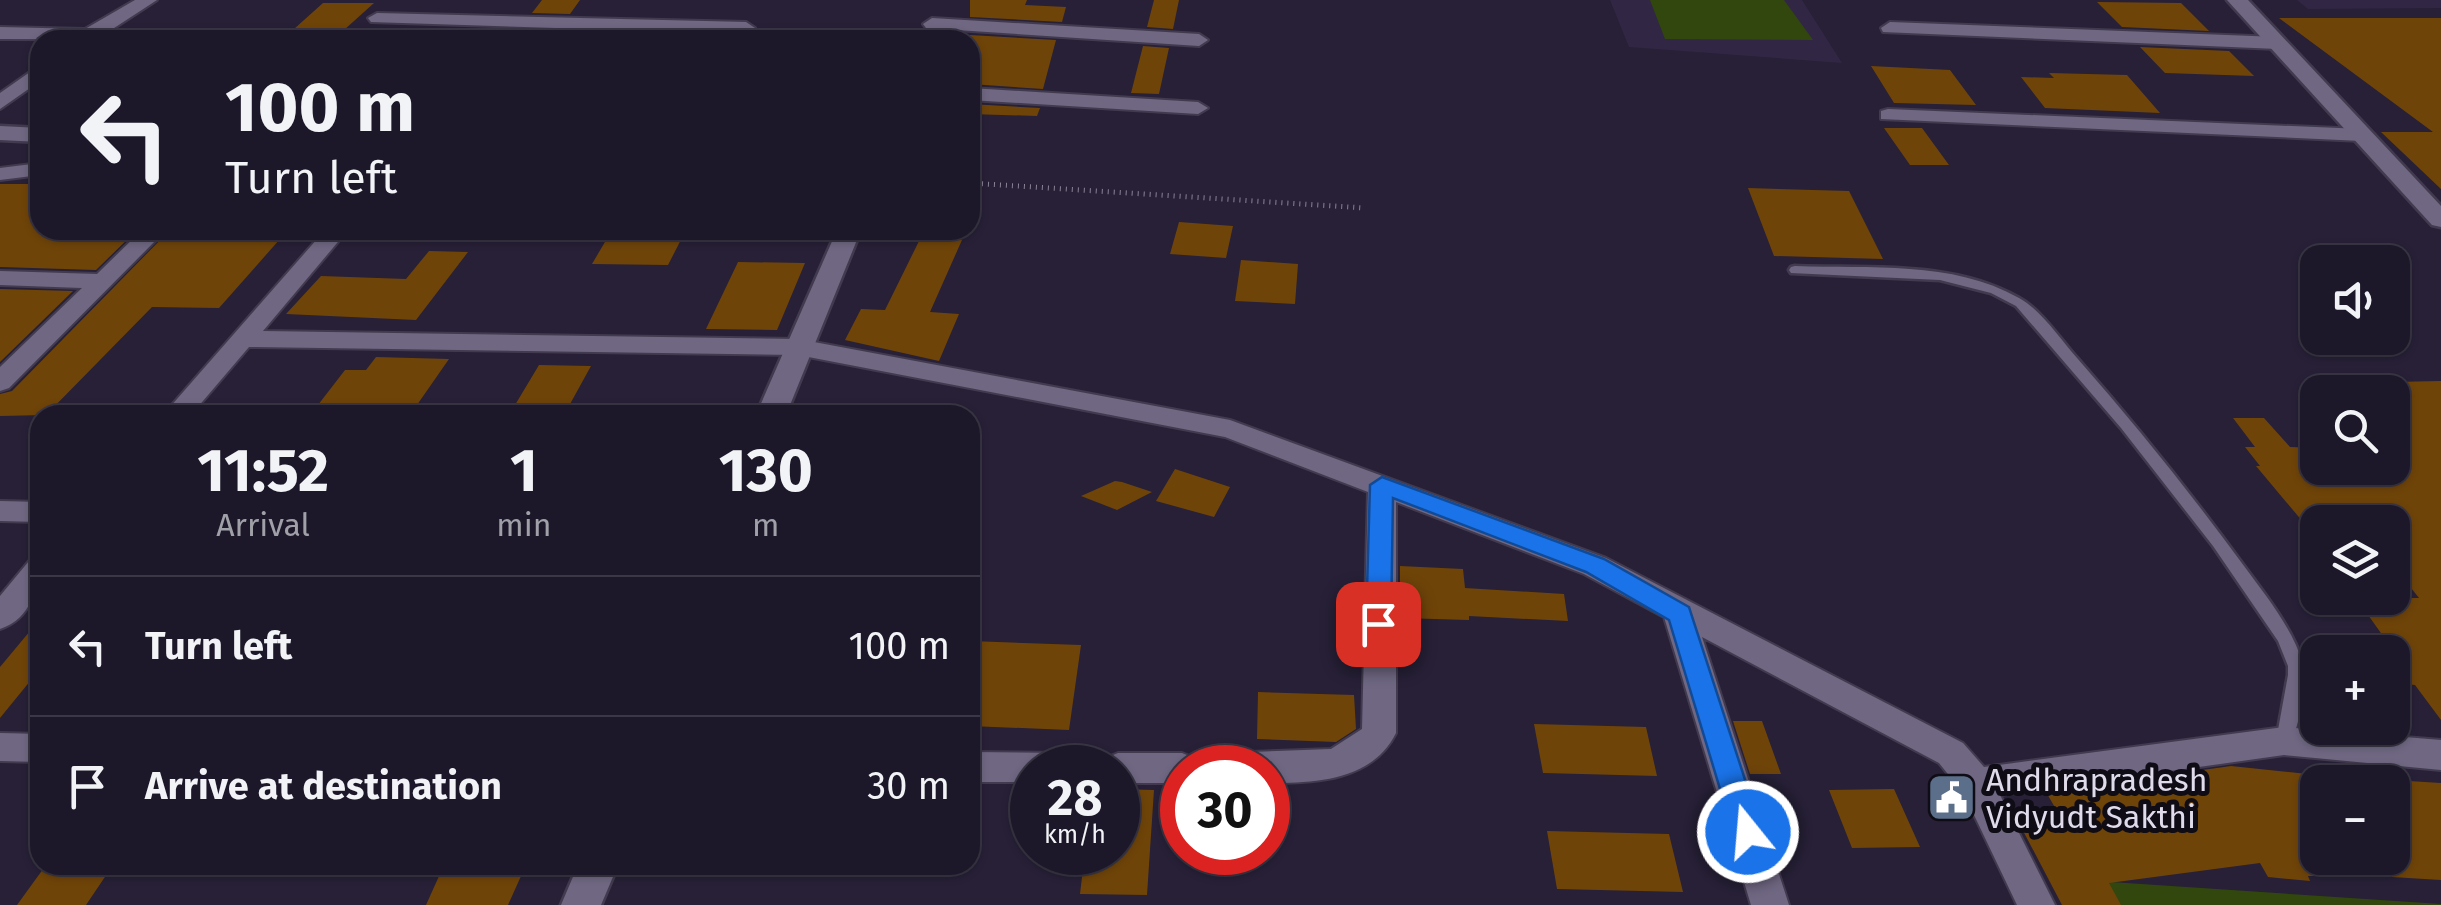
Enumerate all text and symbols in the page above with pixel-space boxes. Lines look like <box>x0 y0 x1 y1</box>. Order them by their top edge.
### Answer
text: 100 m <box>225 66 415 150</box>
icon: left <box>60 70 190 200</box>
text: Turn left <box>225 151 397 205</box>
map controls <box>2300 245 2410 875</box>
button: sound <box>2300 245 2410 355</box>
button: search <box>2300 375 2410 485</box>
text: 11:52 <box>197 435 329 507</box>
text: 1 <box>510 435 538 507</box>
text: 130 <box>719 435 813 507</box>
button: layers <box>2300 505 2410 615</box>
text: Arrival <box>216 506 310 544</box>
text: min <box>496 506 551 544</box>
text: m <box>752 506 779 544</box>
pin <box>1336 582 1421 667</box>
icon: arrive <box>1351 597 1406 652</box>
icon: left <box>60 619 115 674</box>
text: Turn left <box>145 623 292 669</box>
text: 100 m <box>849 623 950 669</box>
button: + <box>2300 635 2410 745</box>
speed limit sign: 30 <box>1160 745 1290 875</box>
icon: arrive <box>60 759 115 814</box>
place label: Andhrapradesh Vidyudt Sakthi <box>1986 761 2208 836</box>
text: Arrive at destination <box>145 763 502 809</box>
text: 30 m <box>867 763 950 809</box>
button: − <box>2300 765 2410 875</box>
text: 28 <box>1048 768 1102 828</box>
public building icon: Andhrapradesh Vidyudt Sakthi <box>1925 772 1977 824</box>
position arrow <box>1696 780 1800 884</box>
text: km/h <box>1044 820 1106 850</box>

